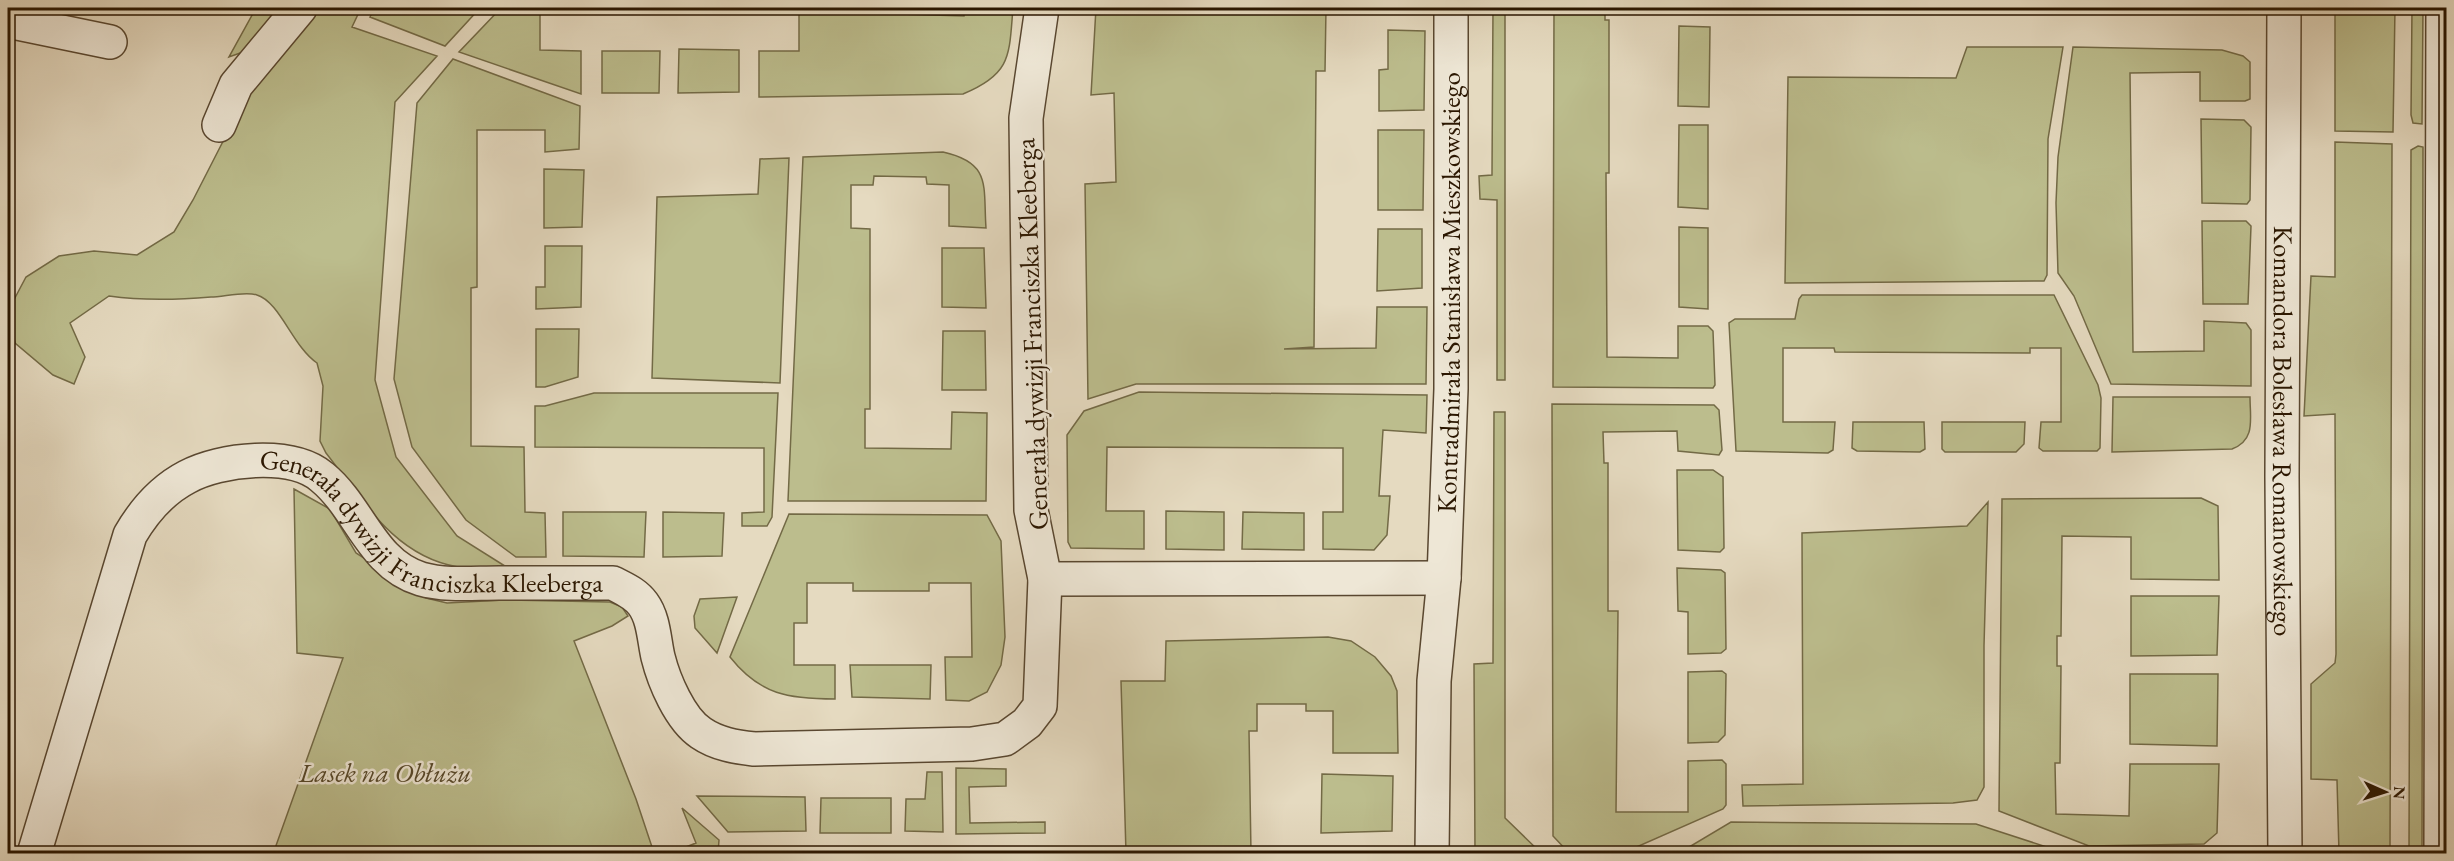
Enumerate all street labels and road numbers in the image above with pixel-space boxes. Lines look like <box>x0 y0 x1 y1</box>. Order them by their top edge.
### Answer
street label: Kontradmirała Stanisława Mieszkowskiego <box>1428 72 1468 514</box>
street label: Generała dywizji Franciszka Kleeberga <box>1007 137 1056 531</box>
street label: Komandora Bolesława Romanowskiego <box>2265 226 2301 636</box>
street label: Generała dywizji Franciszka Kleeberga <box>259 442 603 601</box>

